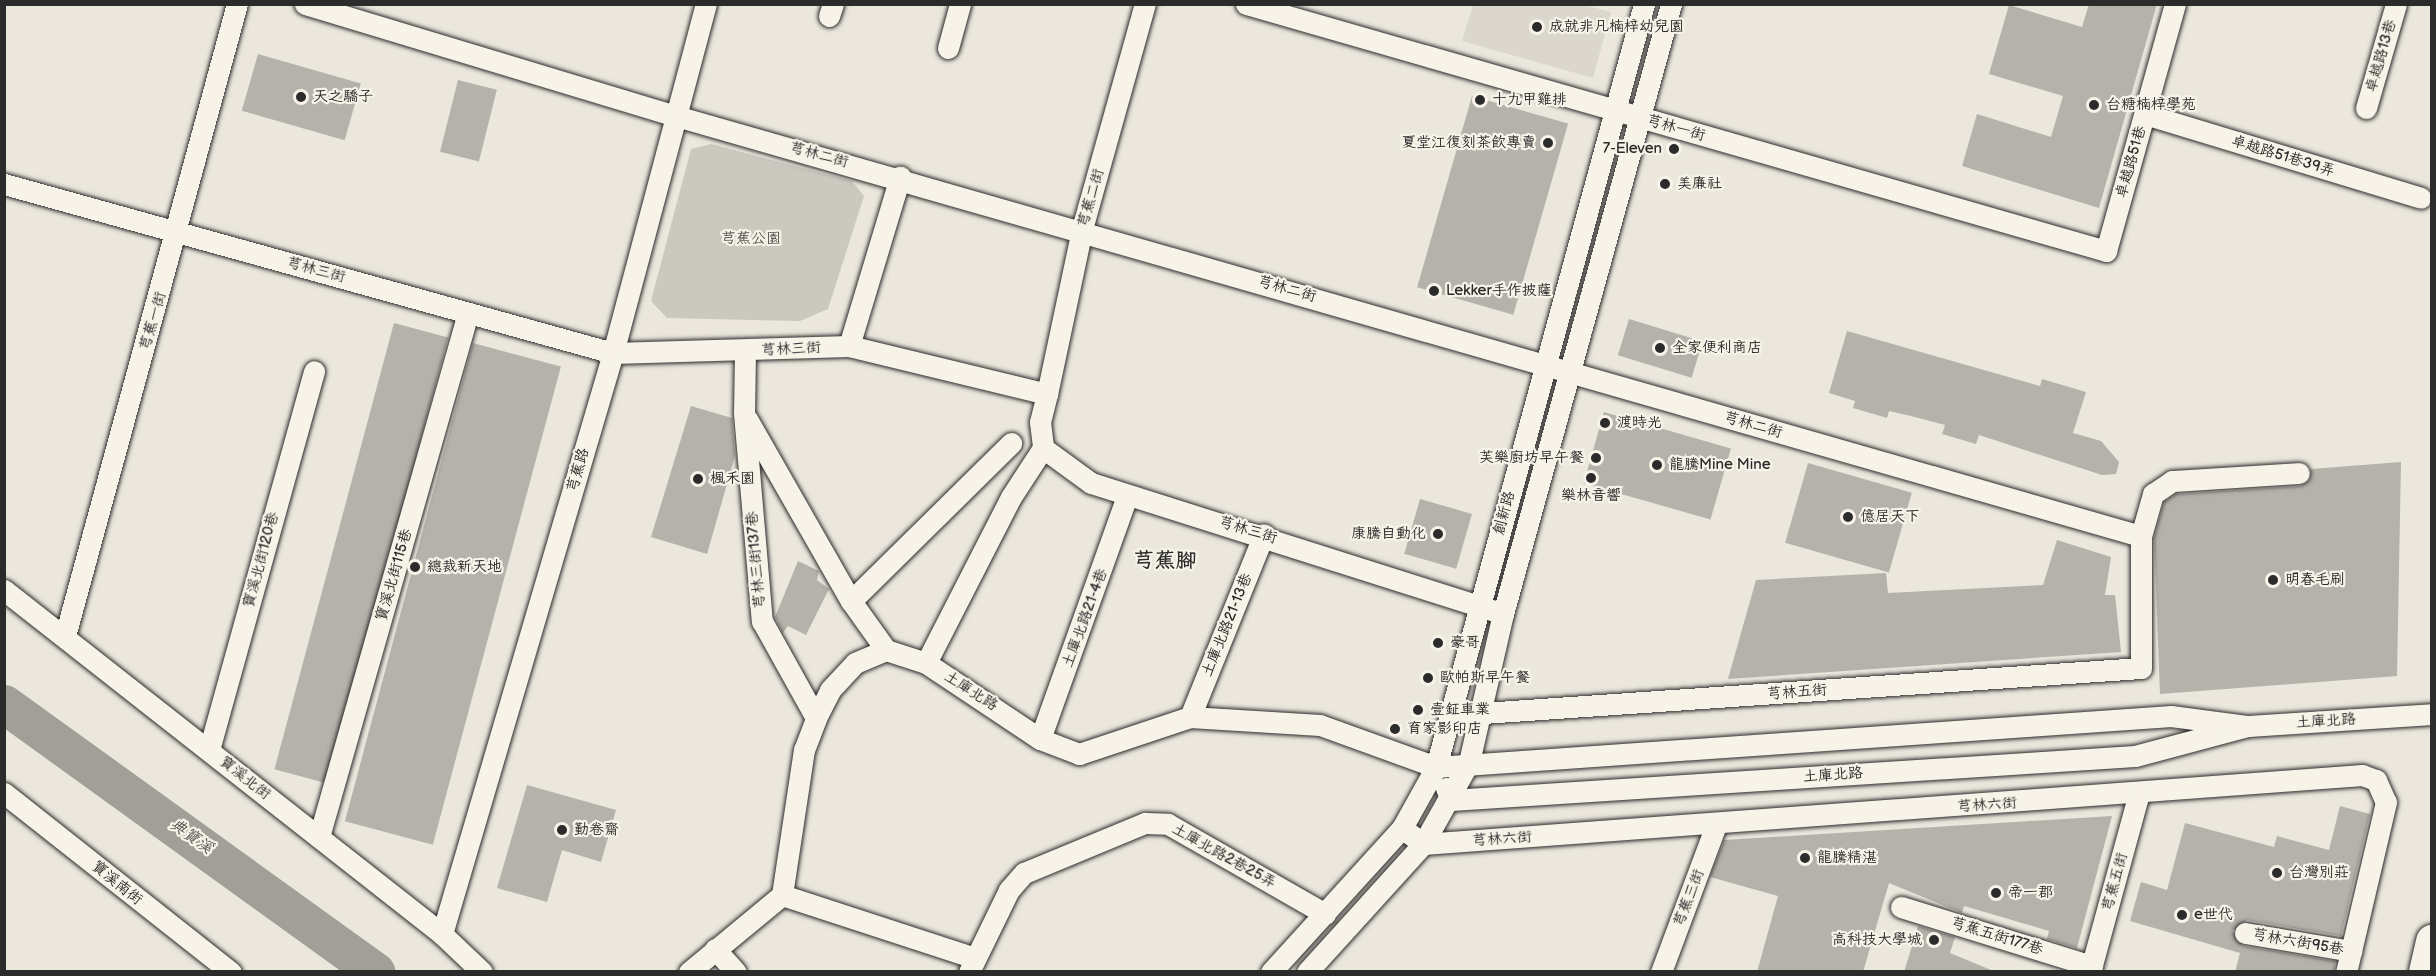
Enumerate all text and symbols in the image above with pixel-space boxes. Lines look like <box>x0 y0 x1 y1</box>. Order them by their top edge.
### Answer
street label: 卓越路13巷 <box>2362 17 2400 95</box>
place label: 成就非凡楠梓幼兒園 <box>1549 18 1684 36</box>
marker: 成就非凡楠梓幼兒園 <box>1530 20 1544 34</box>
place label: 天之驕子 <box>313 88 373 106</box>
marker: 天之驕子 <box>294 90 308 104</box>
place label: 十九甲雞排 <box>1492 91 1567 109</box>
marker: 十九甲雞排 <box>1473 93 1487 107</box>
place label: 台糖楠梓學苑 <box>2106 96 2196 114</box>
marker: 台糖楠梓學苑 <box>2087 98 2101 112</box>
street label: 芎林一街 <box>1645 111 1707 145</box>
street label: 卓越路51巷 <box>2112 124 2150 200</box>
street label: 卓越路51巷39弄 <box>2229 132 2337 180</box>
place label: 夏堂江復刻茶飲專賣 <box>1401 134 1536 152</box>
marker: 夏堂江復刻茶飲專賣 <box>1541 136 1555 150</box>
street label: 芎林二街 <box>788 139 850 171</box>
place label: 7-Eleven <box>1603 140 1662 158</box>
marker: 7-Eleven <box>1667 142 1681 156</box>
street label: 芎蕉二街 <box>1074 167 1108 229</box>
place label: 美廉社 <box>1677 175 1722 193</box>
marker: 美廉社 <box>1658 177 1672 191</box>
park label: 芎蕉公園 <box>721 230 781 248</box>
street label: 芎林三街 <box>285 254 347 286</box>
street label: 芎林二街 <box>1256 272 1318 306</box>
place label: Lekker手作披薩 <box>1446 282 1552 300</box>
marker: Lekker手作披薩 <box>1427 284 1441 298</box>
street label: 芎蕉一街 <box>136 290 170 352</box>
street label: 芎林三街 <box>761 338 821 360</box>
place label: 全家便利商店 <box>1672 339 1762 357</box>
marker: 全家便利商店 <box>1653 341 1667 355</box>
street label: 芎林二街 <box>1722 408 1784 442</box>
place label: 渡時光 <box>1617 414 1662 432</box>
marker: 渡時光 <box>1598 416 1612 430</box>
street label: 芎蕉路 <box>563 446 593 494</box>
place label: 芙樂廚坊早午餐 <box>1479 449 1584 467</box>
marker: 芙樂廚坊早午餐 <box>1589 451 1603 465</box>
place label: 龍騰Mine Mine <box>1669 456 1771 474</box>
marker: 龍騰Mine Mine <box>1650 458 1664 472</box>
place label: 楓禾園 <box>710 470 755 488</box>
marker: 樂林音響 <box>1584 471 1598 485</box>
marker: 楓禾園 <box>691 472 705 486</box>
place label: 樂林音響 <box>1561 487 1621 505</box>
street label: 創新路 <box>1489 489 1519 537</box>
place label: 億居天下 <box>1860 508 1920 526</box>
street label: 寶溪北街120巷 <box>240 510 282 610</box>
marker: 億居天下 <box>1841 510 1855 524</box>
street label: 芎林三街137巷 <box>743 511 769 609</box>
street label: 芎林三街 <box>1217 513 1279 547</box>
place label: 康騰自動化 <box>1351 525 1426 543</box>
street label: 寶溪北街115巷 <box>372 527 416 623</box>
marker: 康騰自動化 <box>1431 527 1445 541</box>
district label: 芎蕉腳 <box>1134 548 1196 574</box>
place label: 總裁新天地 <box>427 558 502 576</box>
marker: 總裁新天地 <box>408 560 422 574</box>
street label: 土庫北路21-4巷 <box>1059 566 1111 670</box>
street label: 土庫北路21-13巷 <box>1198 571 1256 679</box>
place label: 明春毛刷 <box>2285 571 2345 589</box>
marker: 明春毛刷 <box>2266 573 2280 587</box>
place label: 豪哥 <box>1450 634 1480 652</box>
marker: 豪哥 <box>1431 636 1445 650</box>
street label: 土庫北路 <box>941 667 1001 715</box>
place label: 歐帕斯早午餐 <box>1440 669 1530 687</box>
marker: 歐帕斯早午餐 <box>1421 671 1435 685</box>
street label: 芎林五街 <box>1766 681 1828 703</box>
place label: 壹鉦車業 <box>1430 701 1490 719</box>
marker: 壹鉦車業 <box>1411 703 1425 717</box>
street label: 土庫北路 <box>2295 710 2357 732</box>
place label: 育家影印店 <box>1407 720 1482 738</box>
marker: 育家影印店 <box>1388 722 1402 736</box>
street label: 寶溪北街 <box>216 752 274 804</box>
street label: 土庫北路 <box>1802 764 1864 786</box>
street label: 芎林六街 <box>1956 794 2018 816</box>
water label: 典寶溪 <box>166 815 216 859</box>
street label: 土庫北路2巷25弄 <box>1169 820 1279 892</box>
place label: 勤卷齋 <box>574 821 619 839</box>
marker: 勤卷齋 <box>555 823 569 837</box>
street label: 芎林六街 <box>1471 828 1533 850</box>
place label: 龍騰精湛 <box>1817 849 1877 867</box>
marker: 龍騰精湛 <box>1798 851 1812 865</box>
street label: 芎蕉五街 <box>2099 851 2131 913</box>
street label: 寶溪南街 <box>88 857 146 909</box>
place label: 台灣別莊 <box>2289 864 2349 882</box>
marker: 台灣別莊 <box>2270 866 2284 880</box>
street label: 芎蕉三街 <box>1670 867 1708 929</box>
place label: 帝一郡 <box>2008 884 2053 902</box>
marker: 帝一郡 <box>1989 886 2003 900</box>
place label: e世代 <box>2194 906 2233 924</box>
marker: e世代 <box>2175 908 2189 922</box>
street label: 芎蕉五街177巷 <box>1949 913 2045 959</box>
street label: 芎林六街95巷 <box>2251 925 2345 959</box>
place label: 高科技大學城 <box>1832 931 1922 949</box>
marker: 高科技大學城 <box>1927 933 1941 947</box>

